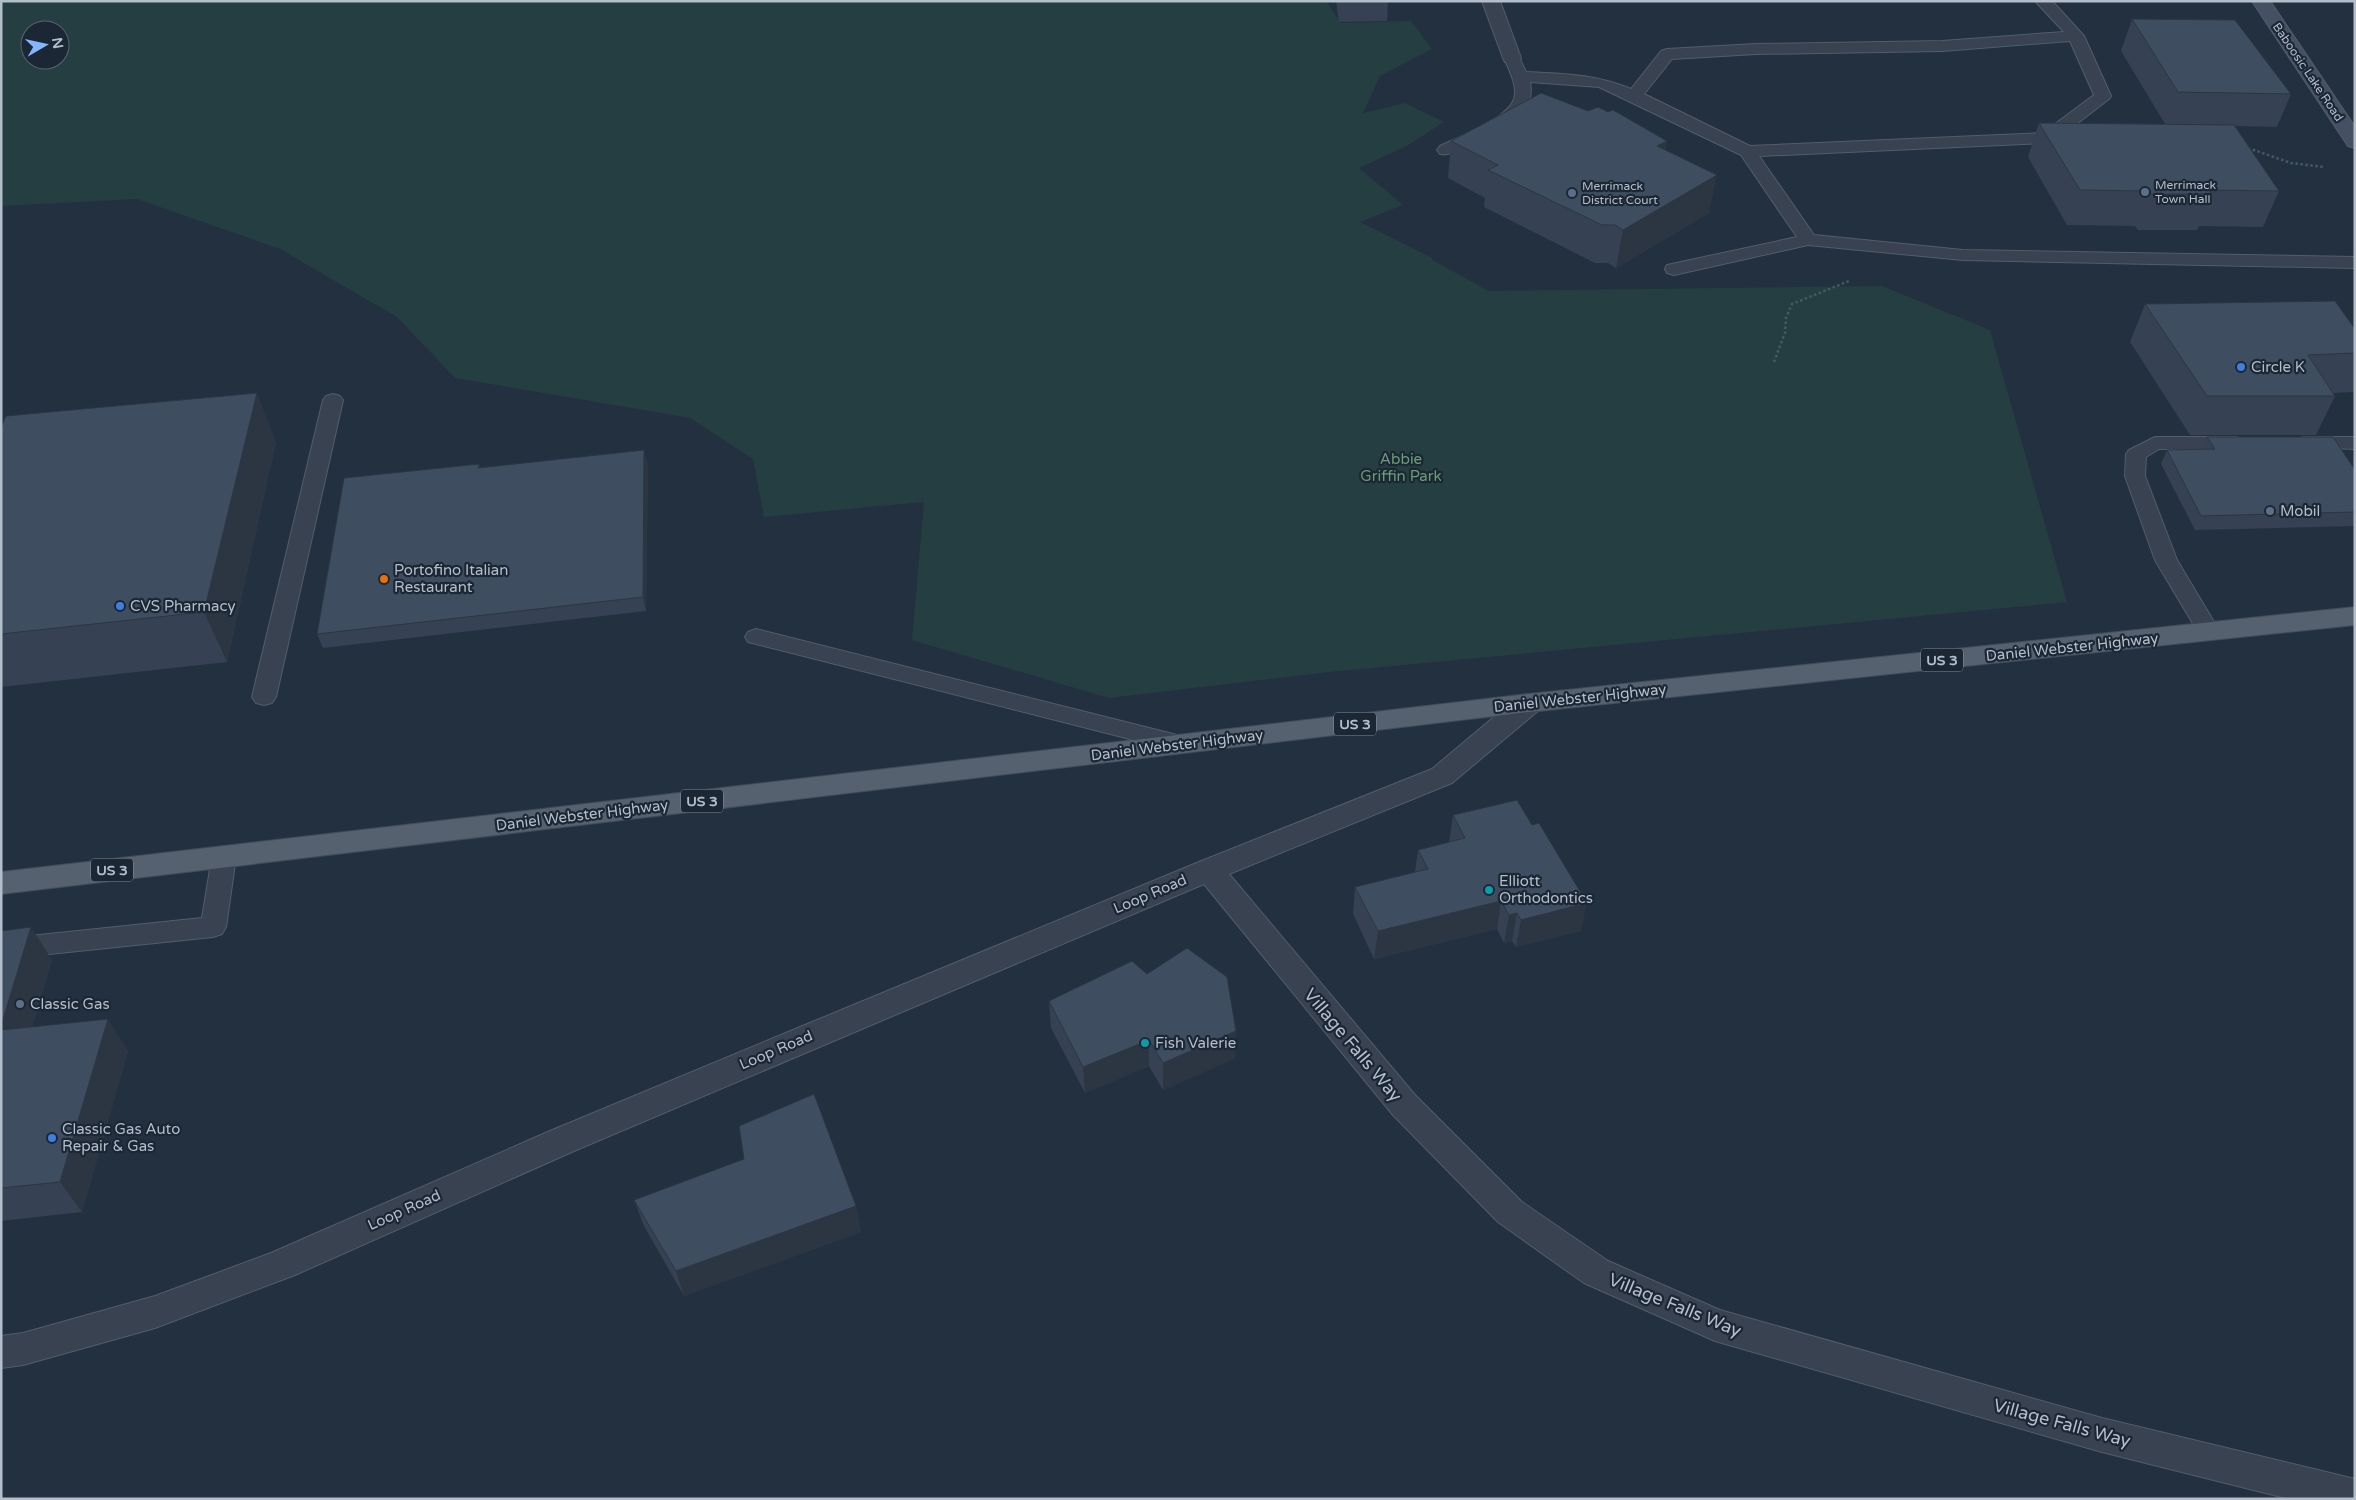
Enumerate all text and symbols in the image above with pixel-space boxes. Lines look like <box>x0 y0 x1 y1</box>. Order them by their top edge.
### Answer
north arrow <box>20 20 70 70</box>
street label: Baboosic Lake Road <box>2270 20 2346 124</box>
text: N <box>48 36 67 50</box>
place label: Merrimack Town Hall <box>2155 178 2217 206</box>
place label: Merrimack District Court <box>1582 179 1658 207</box>
marker: Merrimack Town Hall <box>2139 186 2151 198</box>
marker: Merrimack District Court <box>1566 187 1578 199</box>
place label: Circle K <box>2251 358 2305 376</box>
marker: Circle K <box>2235 361 2247 373</box>
park label: Abbie Griffin Park <box>1360 450 1442 485</box>
place label: Mobil <box>2280 502 2320 520</box>
marker: Mobil <box>2264 505 2276 517</box>
place label: Portofino Italian Restaurant <box>394 561 508 596</box>
marker: Portofino Italian Restaurant <box>378 573 390 585</box>
place label: CVS Pharmacy <box>130 597 235 615</box>
marker: CVS Pharmacy <box>114 600 126 612</box>
street label: Daniel Webster Highway <box>1985 629 2159 665</box>
road number: US 3 <box>1921 648 1963 672</box>
street label: Daniel Webster Highway <box>1493 680 1667 716</box>
road number: US 3 <box>1334 712 1376 736</box>
street label: Daniel Webster Highway <box>1090 726 1264 764</box>
road number: US 3 <box>681 789 723 812</box>
street label: Daniel Webster Highway <box>495 796 669 834</box>
road number: US 3 <box>91 858 133 882</box>
street label: Loop Road <box>1111 870 1189 918</box>
place label: Elliott Orthodontics <box>1499 872 1593 907</box>
marker: Elliott Orthodontics <box>1483 884 1495 896</box>
street label: Village Falls Way <box>1299 984 1407 1106</box>
place label: Classic Gas <box>30 995 110 1013</box>
marker: Classic Gas <box>14 998 26 1010</box>
street label: Loop Road <box>737 1026 815 1074</box>
place label: Fish Valerie <box>1155 1034 1236 1052</box>
marker: Fish Valerie <box>1139 1037 1151 1049</box>
place label: Classic Gas Auto Repair & Gas <box>62 1120 180 1155</box>
marker: Classic Gas Auto Repair & Gas <box>46 1132 58 1144</box>
street label: Loop Road <box>365 1186 443 1234</box>
street label: Village Falls Way <box>1605 1268 1745 1342</box>
street label: Village Falls Way <box>1991 1394 2133 1452</box>

